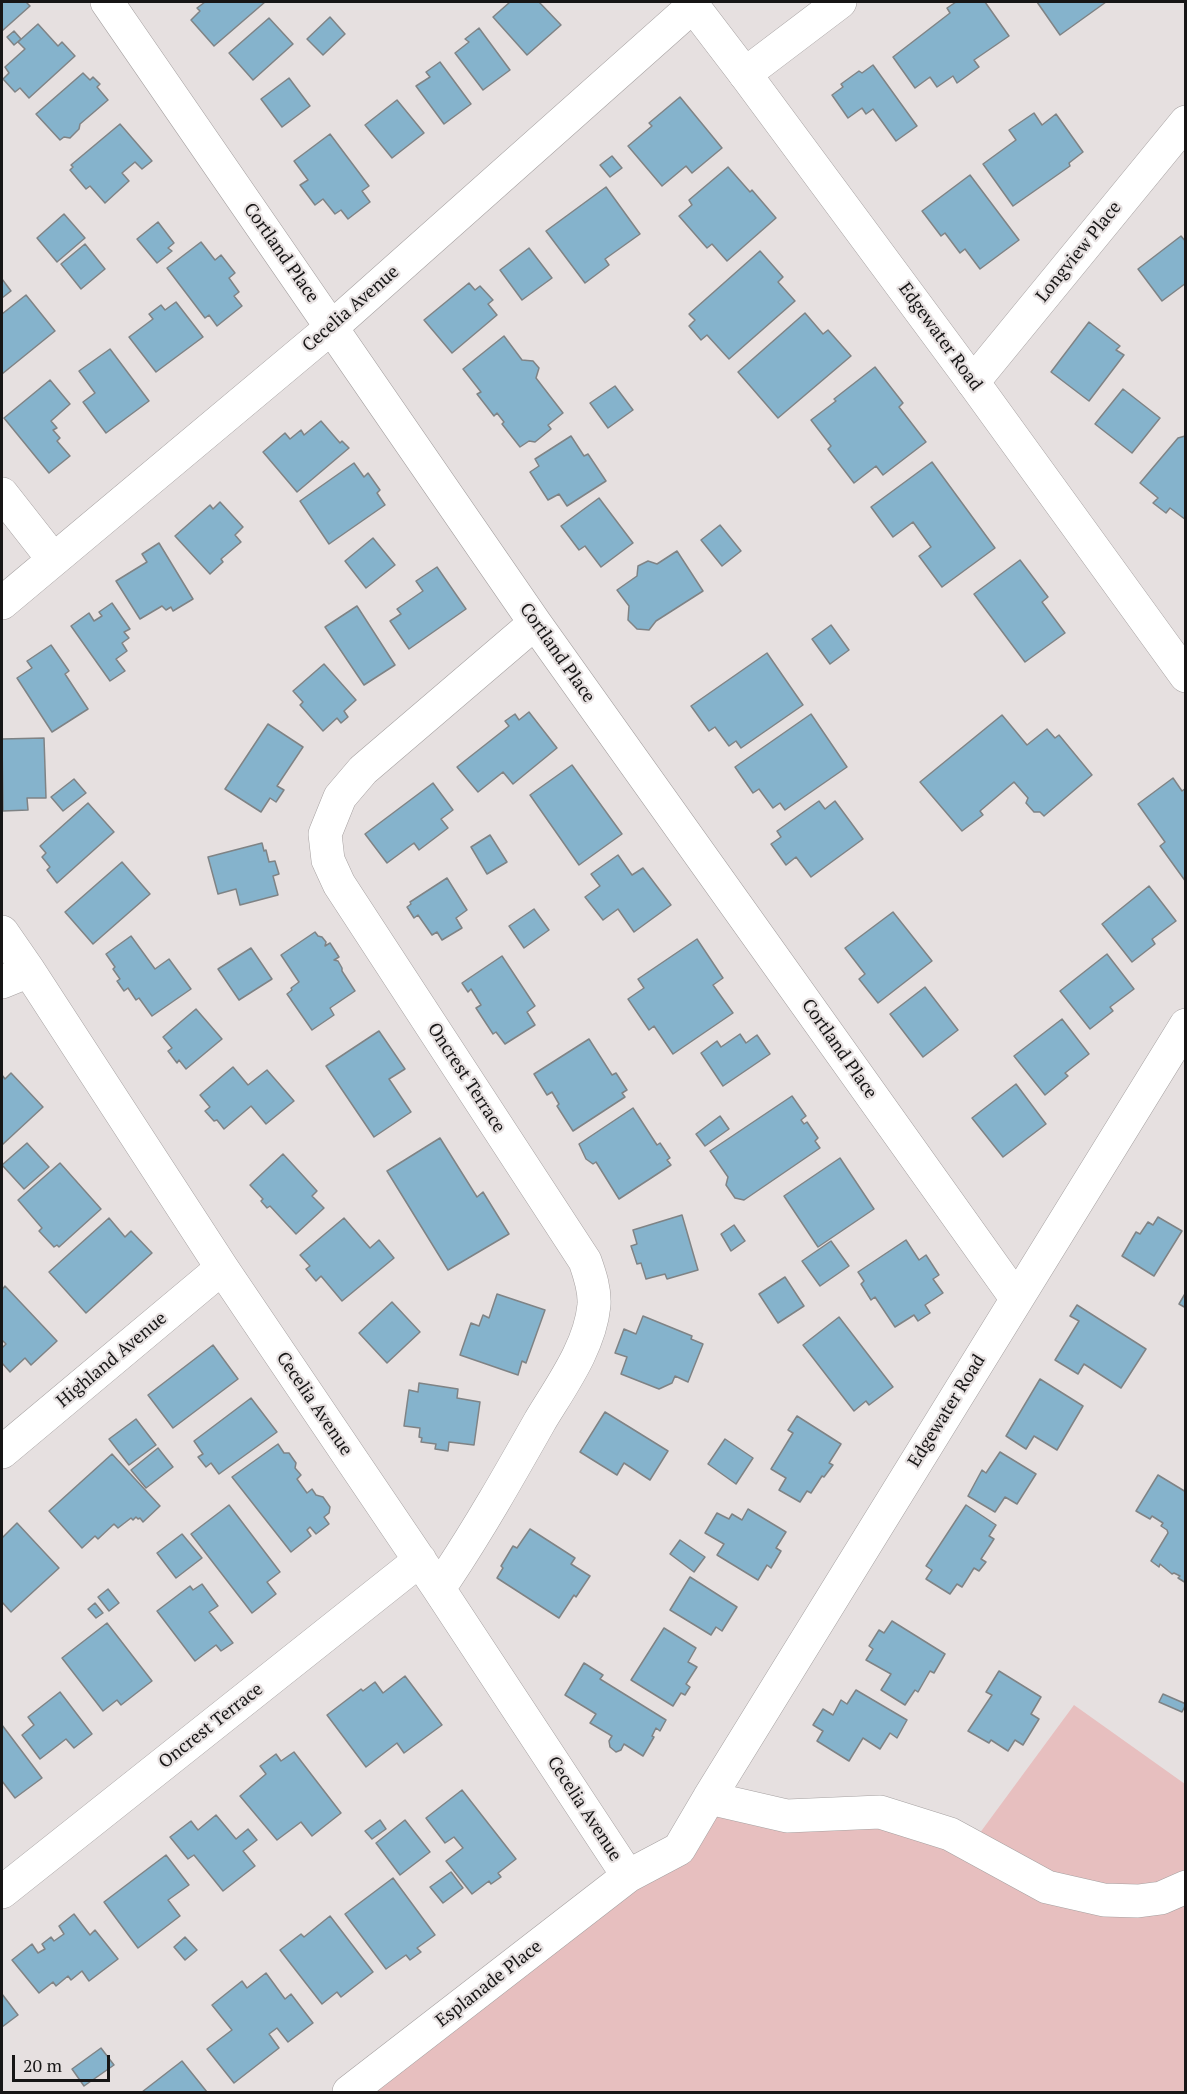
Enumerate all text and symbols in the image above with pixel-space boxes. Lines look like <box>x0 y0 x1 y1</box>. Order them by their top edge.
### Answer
street label: Longview Place <box>1032 197 1126 307</box>
street label: Cortland Place <box>239 199 323 307</box>
street label: Cecelia Avenue <box>298 261 404 357</box>
street label: Edgewater Road <box>894 279 986 395</box>
street label: Cortland Place <box>515 599 599 707</box>
street label: Cortland Place <box>797 995 881 1103</box>
street label: Oncrest Terrace <box>423 1019 509 1137</box>
street label: Highland Avenue <box>53 1308 171 1412</box>
street label: Cecelia Avenue <box>271 1348 357 1460</box>
street label: Edgewater Road <box>904 1351 990 1471</box>
street label: Oncrest Terrace <box>155 1679 267 1773</box>
street label: Cecelia Avenue <box>542 1753 626 1865</box>
street label: Esplanade Place <box>432 1936 546 2032</box>
scale bar <box>15 2043 112 2081</box>
text: 20 m <box>23 2053 62 2077</box>

